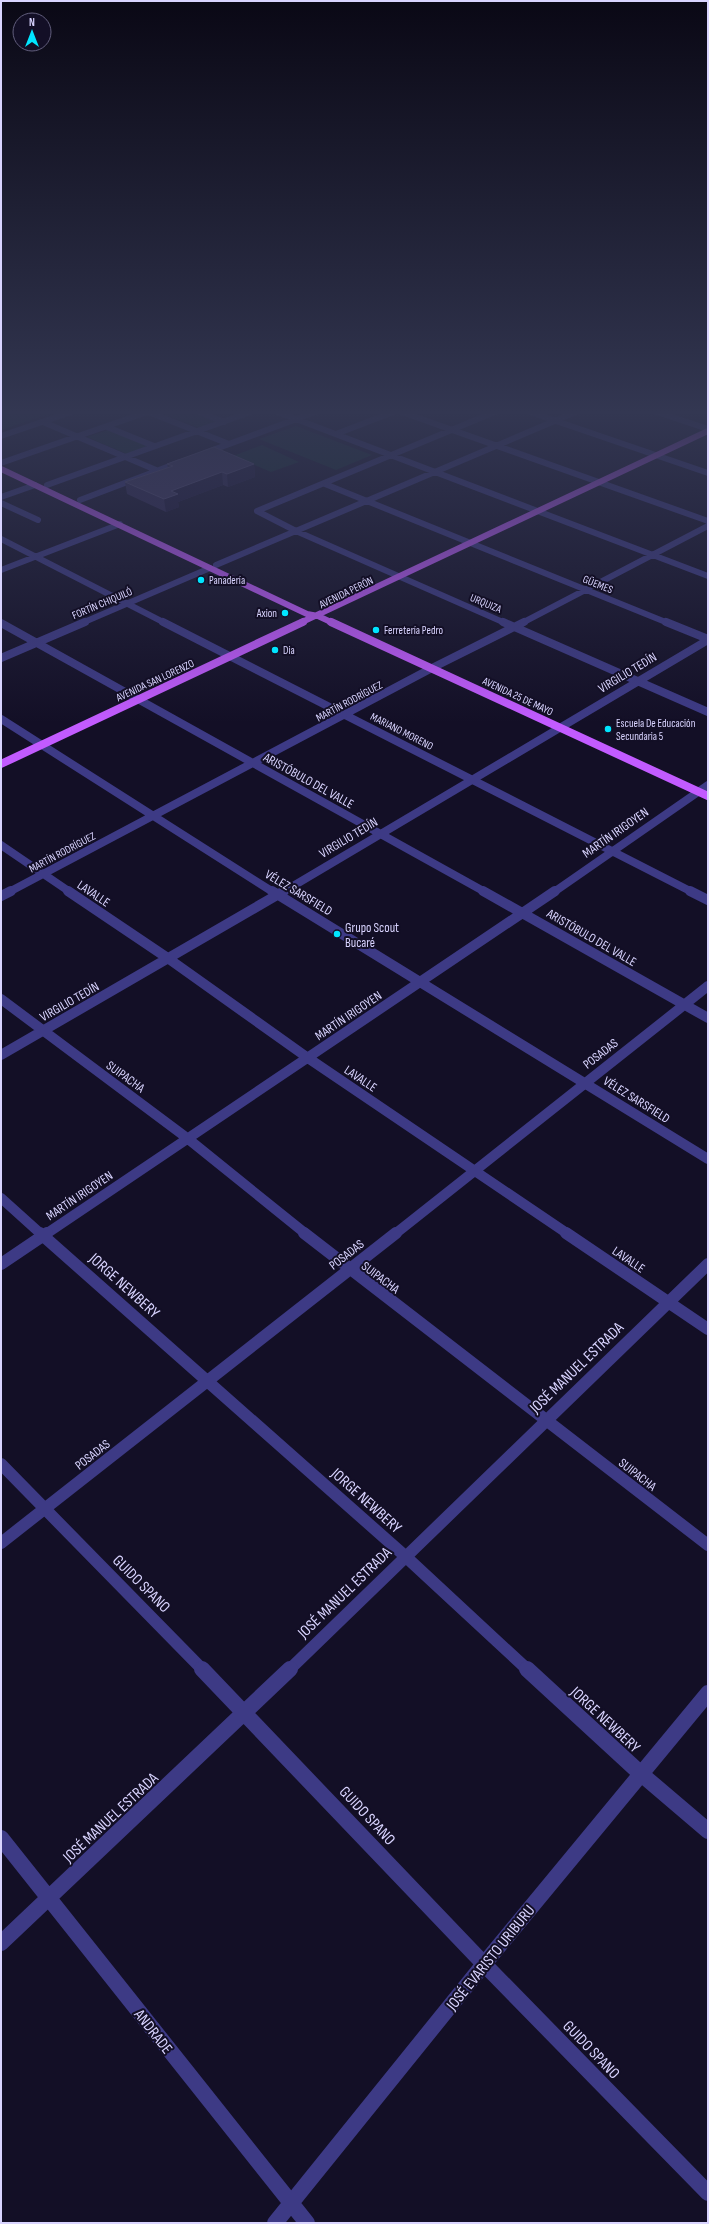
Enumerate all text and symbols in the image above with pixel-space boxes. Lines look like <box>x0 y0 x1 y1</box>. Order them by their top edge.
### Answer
north arrow <box>12 12 52 52</box>
text: N <box>29 16 35 29</box>
street label: GÜEMES <box>581 573 615 596</box>
place label: Panadería <box>209 574 245 587</box>
street label: AVENIDA PERÓN <box>316 574 375 612</box>
marker: Panadería <box>196 575 206 585</box>
street label: FORTÍN CHIQUILÓ <box>70 585 134 622</box>
street label: URQUIZA <box>468 591 504 616</box>
place label: Axion <box>256 607 277 620</box>
marker: Axion <box>280 608 290 618</box>
place label: Ferretería Pedro <box>384 624 443 637</box>
marker: Ferretería Pedro <box>371 625 381 635</box>
place label: Dia <box>283 644 295 657</box>
marker: Dia <box>270 645 280 655</box>
street label: VIRGILIO TEDÍN <box>595 649 660 697</box>
street label: AVENIDA SAN LORENZO <box>113 657 196 705</box>
street label: AVENIDA 25 DE MAYO <box>480 674 555 718</box>
street label: MARTÍN RODRÍGUEZ <box>314 678 385 724</box>
street label: MARIANO MORENO <box>368 710 435 753</box>
place label: Escuela De Educación Secundaria 5 <box>616 717 696 743</box>
marker: Escuela De Educación Secundaria 5 <box>603 724 613 734</box>
street label: ARISTÓBULO DEL VALLE <box>260 749 357 812</box>
street label: MARTÍN IRIGOYEN <box>579 804 652 861</box>
street label: VIRGILIO TEDÍN <box>316 814 381 862</box>
street label: MARTÍN RODRÍGUEZ <box>27 829 98 875</box>
street label: VÉLEZ SARSFIELD <box>262 866 335 919</box>
street label: LAVALLE <box>74 877 113 911</box>
street label: ARISTÓBULO DEL VALLE <box>543 905 639 970</box>
place label: Grupo Scout Bucaré <box>345 920 399 951</box>
marker: Grupo Scout Bucaré <box>332 929 342 939</box>
street label: VIRGILIO TEDÍN <box>37 979 102 1025</box>
street label: MARTÍN IRIGOYEN <box>312 988 385 1044</box>
street label: POSADAS <box>580 1035 622 1073</box>
street label: SUIPACHA <box>103 1057 148 1096</box>
street label: LAVALLE <box>341 1062 380 1096</box>
street label: VÉLEZ SARSFIELD <box>600 1073 673 1127</box>
street label: MARTÍN IRIGOYEN <box>43 1168 116 1224</box>
street label: POSADAS <box>326 1236 368 1274</box>
street label: LAVALLE <box>609 1243 648 1277</box>
street label: JORGE NEWBERY <box>84 1249 163 1323</box>
street label: SUIPACHA <box>358 1258 403 1298</box>
street label: JOSÉ MANUEL ESTRADA <box>525 1318 628 1418</box>
street label: POSADAS <box>72 1436 114 1474</box>
street label: SUIPACHA <box>615 1455 660 1495</box>
street label: JORGE NEWBERY <box>326 1464 405 1538</box>
street label: JOSÉ MANUEL ESTRADA <box>293 1543 396 1643</box>
street label: GUIDO SPANO <box>108 1551 174 1617</box>
street label: JORGE NEWBERY <box>565 1682 644 1757</box>
street label: JOSÉ MANUEL ESTRADA <box>59 1769 163 1868</box>
street label: GUIDO SPANO <box>335 1783 399 1849</box>
street label: JOSÉ EVARISTO URIBURU <box>442 1901 539 2015</box>
street label: ANDRADE <box>129 2005 176 2058</box>
street label: GUIDO SPANO <box>559 2017 623 2083</box>

